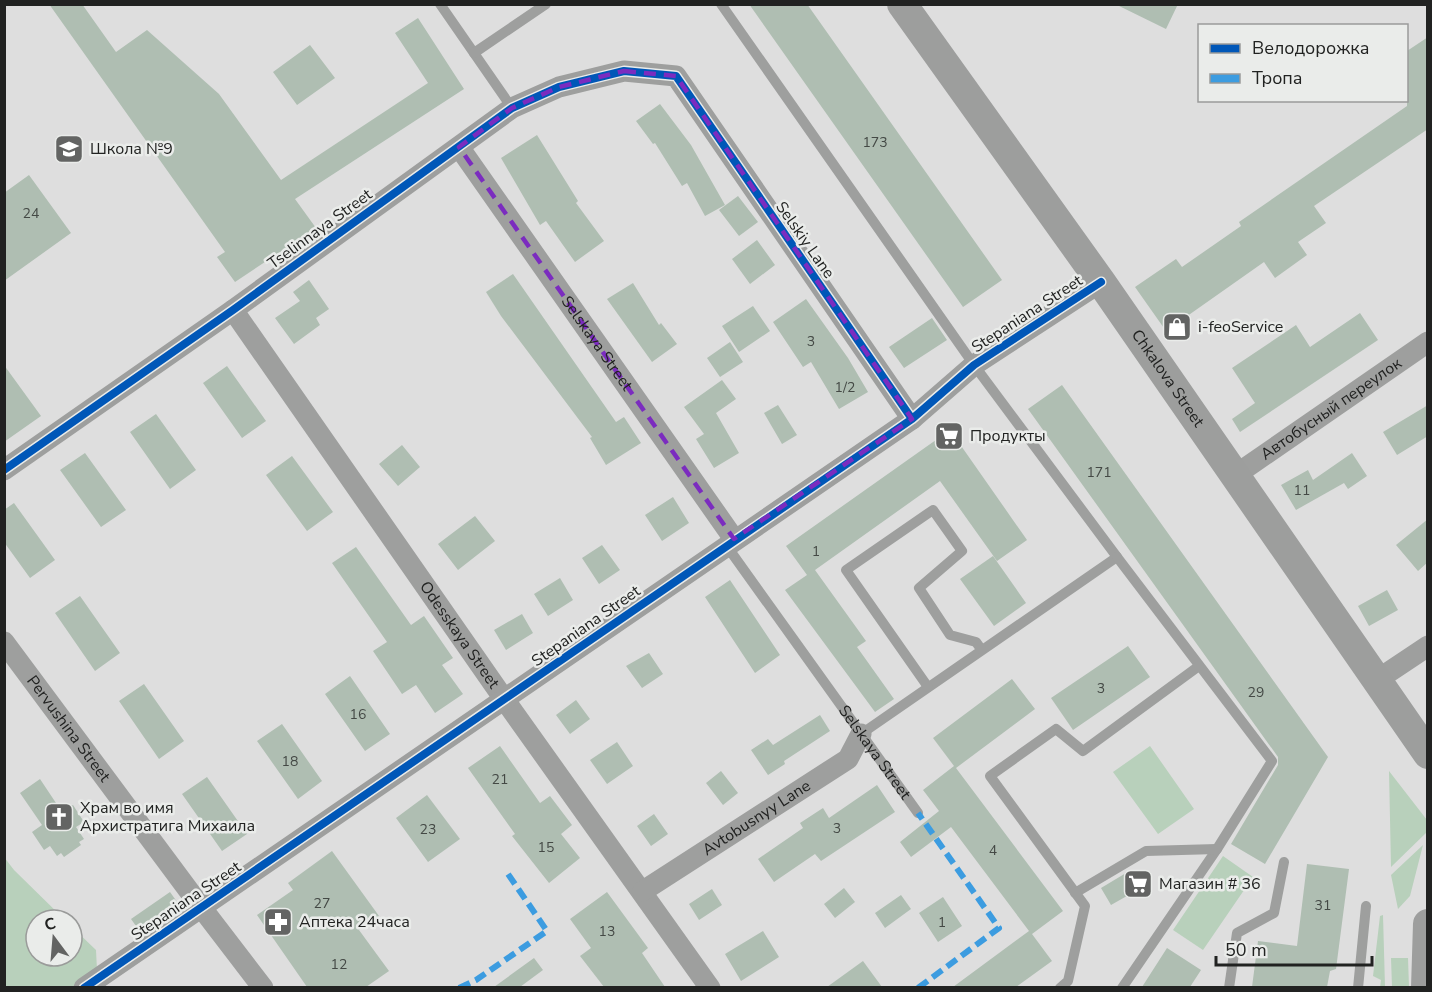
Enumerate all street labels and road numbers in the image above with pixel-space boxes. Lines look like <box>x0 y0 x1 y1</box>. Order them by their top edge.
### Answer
street label: Tselinnaya Street <box>263 183 377 274</box>
street label: Selskiy Lane <box>770 197 840 283</box>
street label: Stepaniana Street <box>967 270 1087 358</box>
street label: Selskaya Street <box>556 292 638 396</box>
street label: Chkalova Street <box>1126 325 1209 432</box>
street label: Автобусный переулок <box>1256 352 1406 465</box>
street label: Odesskaya Street <box>414 577 505 693</box>
street label: Stepaniana Street <box>527 580 645 672</box>
street label: Pervushina Street <box>22 671 116 787</box>
street label: Selskaya Street <box>833 701 916 804</box>
street label: Avtobusnyy Lane <box>698 775 815 861</box>
street label: Stepaniana Street <box>127 856 246 946</box>

